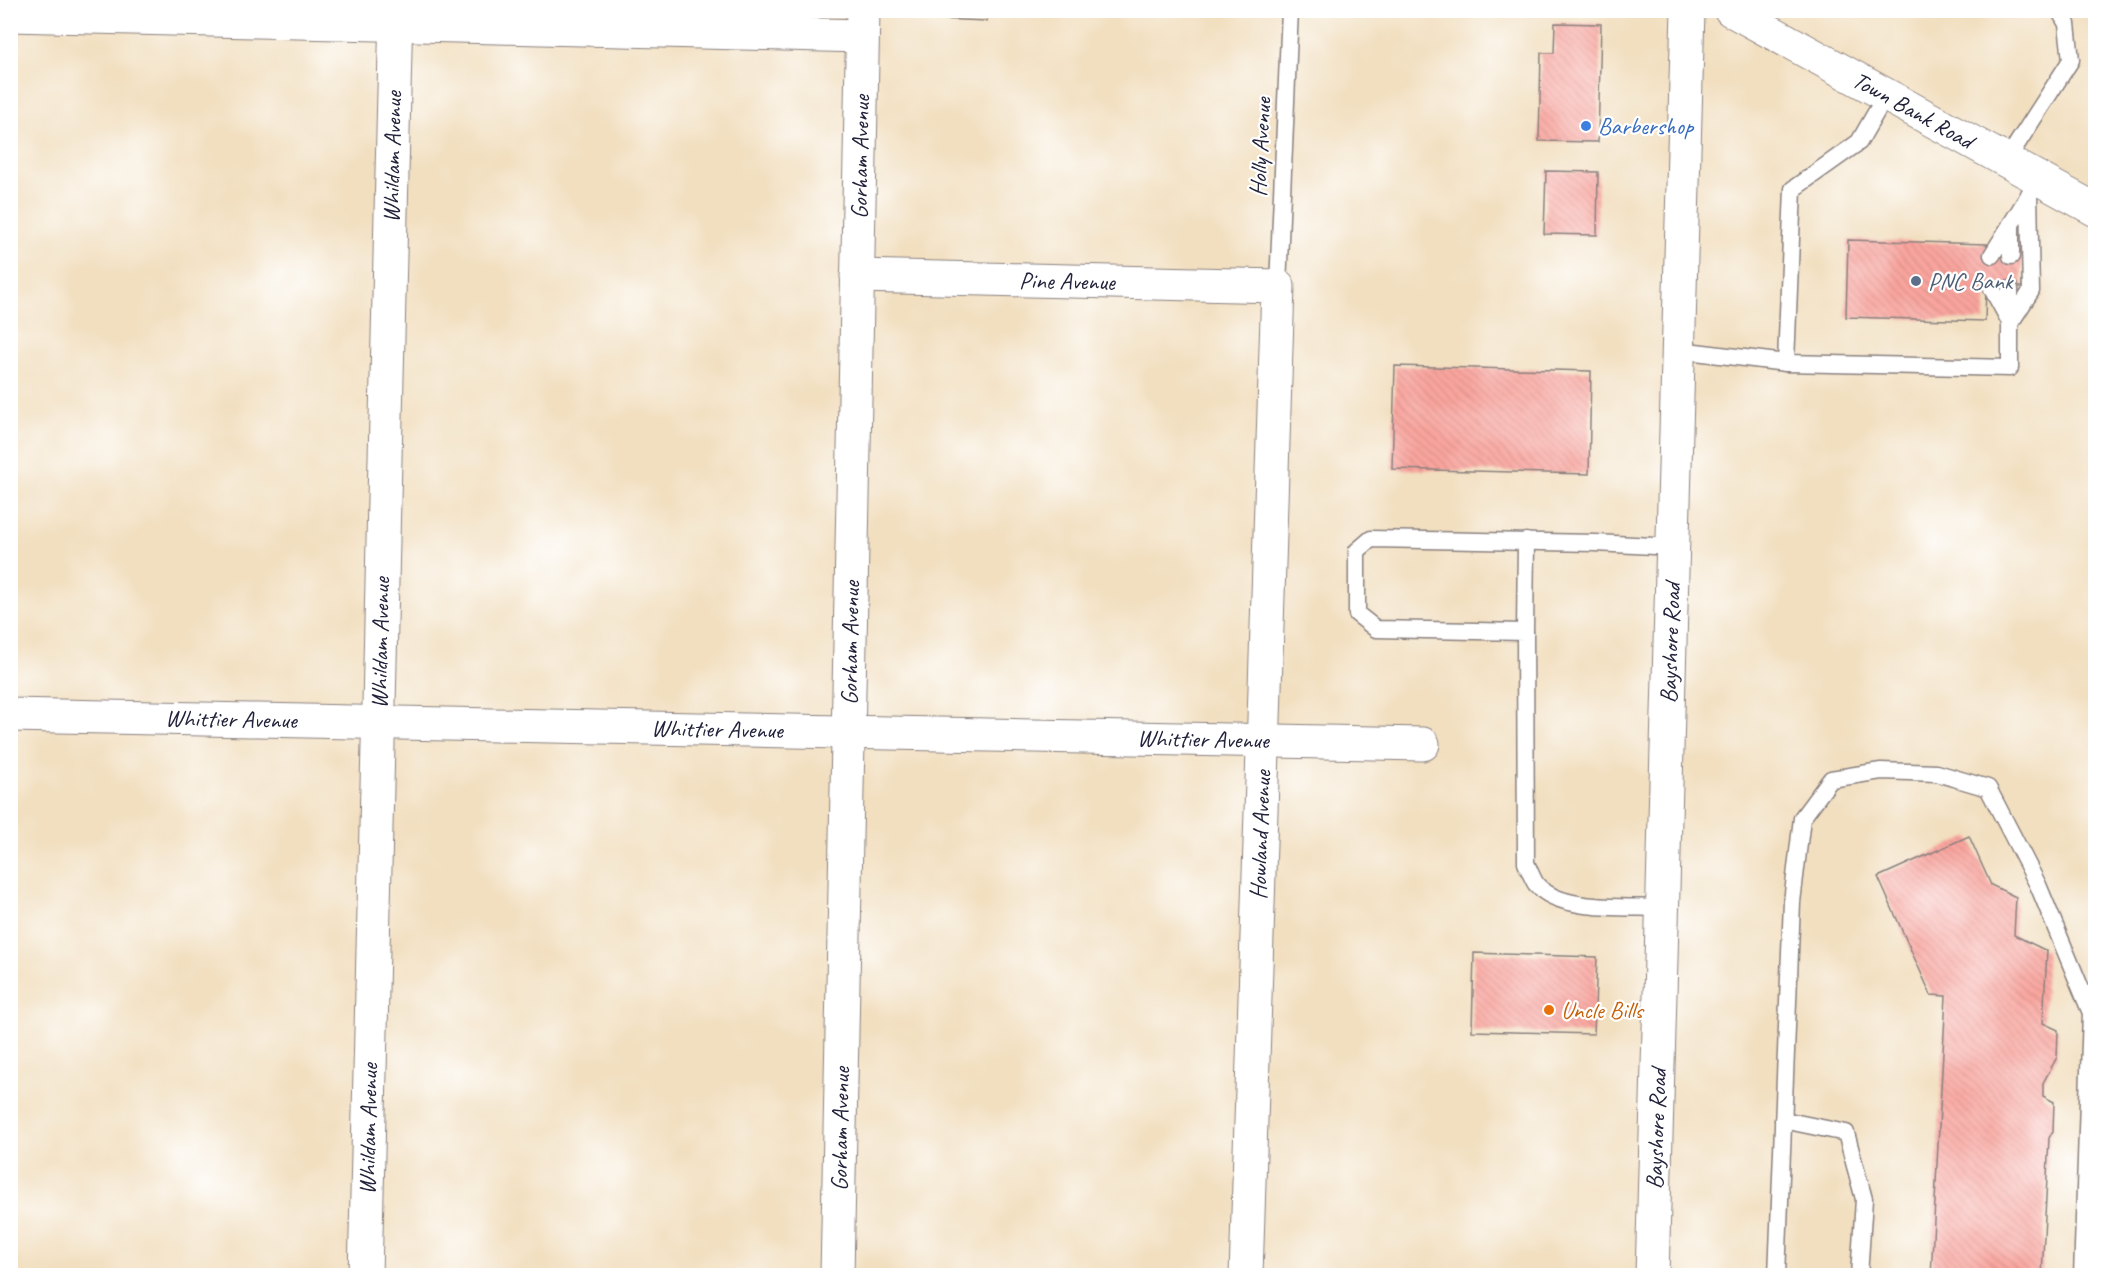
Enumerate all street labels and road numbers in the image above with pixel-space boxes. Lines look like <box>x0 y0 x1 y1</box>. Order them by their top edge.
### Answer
street label: Town Bank Road <box>1847 65 1982 157</box>
street label: Whildam Avenue <box>376 89 408 223</box>
street label: Gorham Avenue <box>844 93 876 219</box>
street label: Holly Avenue <box>1242 94 1278 197</box>
street label: Pine Avenue <box>1019 265 1117 297</box>
street label: Whildam Avenue <box>364 575 396 709</box>
street label: Gorham Avenue <box>834 579 866 705</box>
street label: Bayshore Road <box>1653 579 1687 704</box>
street label: Whittier Avenue <box>165 703 299 735</box>
street label: Whittier Avenue <box>651 713 785 745</box>
street label: Whittier Avenue <box>1137 723 1271 755</box>
street label: Howland Avenue <box>1243 768 1277 900</box>
street label: Whildam Avenue <box>352 1061 384 1195</box>
street label: Gorham Avenue <box>824 1065 856 1191</box>
street label: Bayshore Road <box>1639 1065 1673 1190</box>

